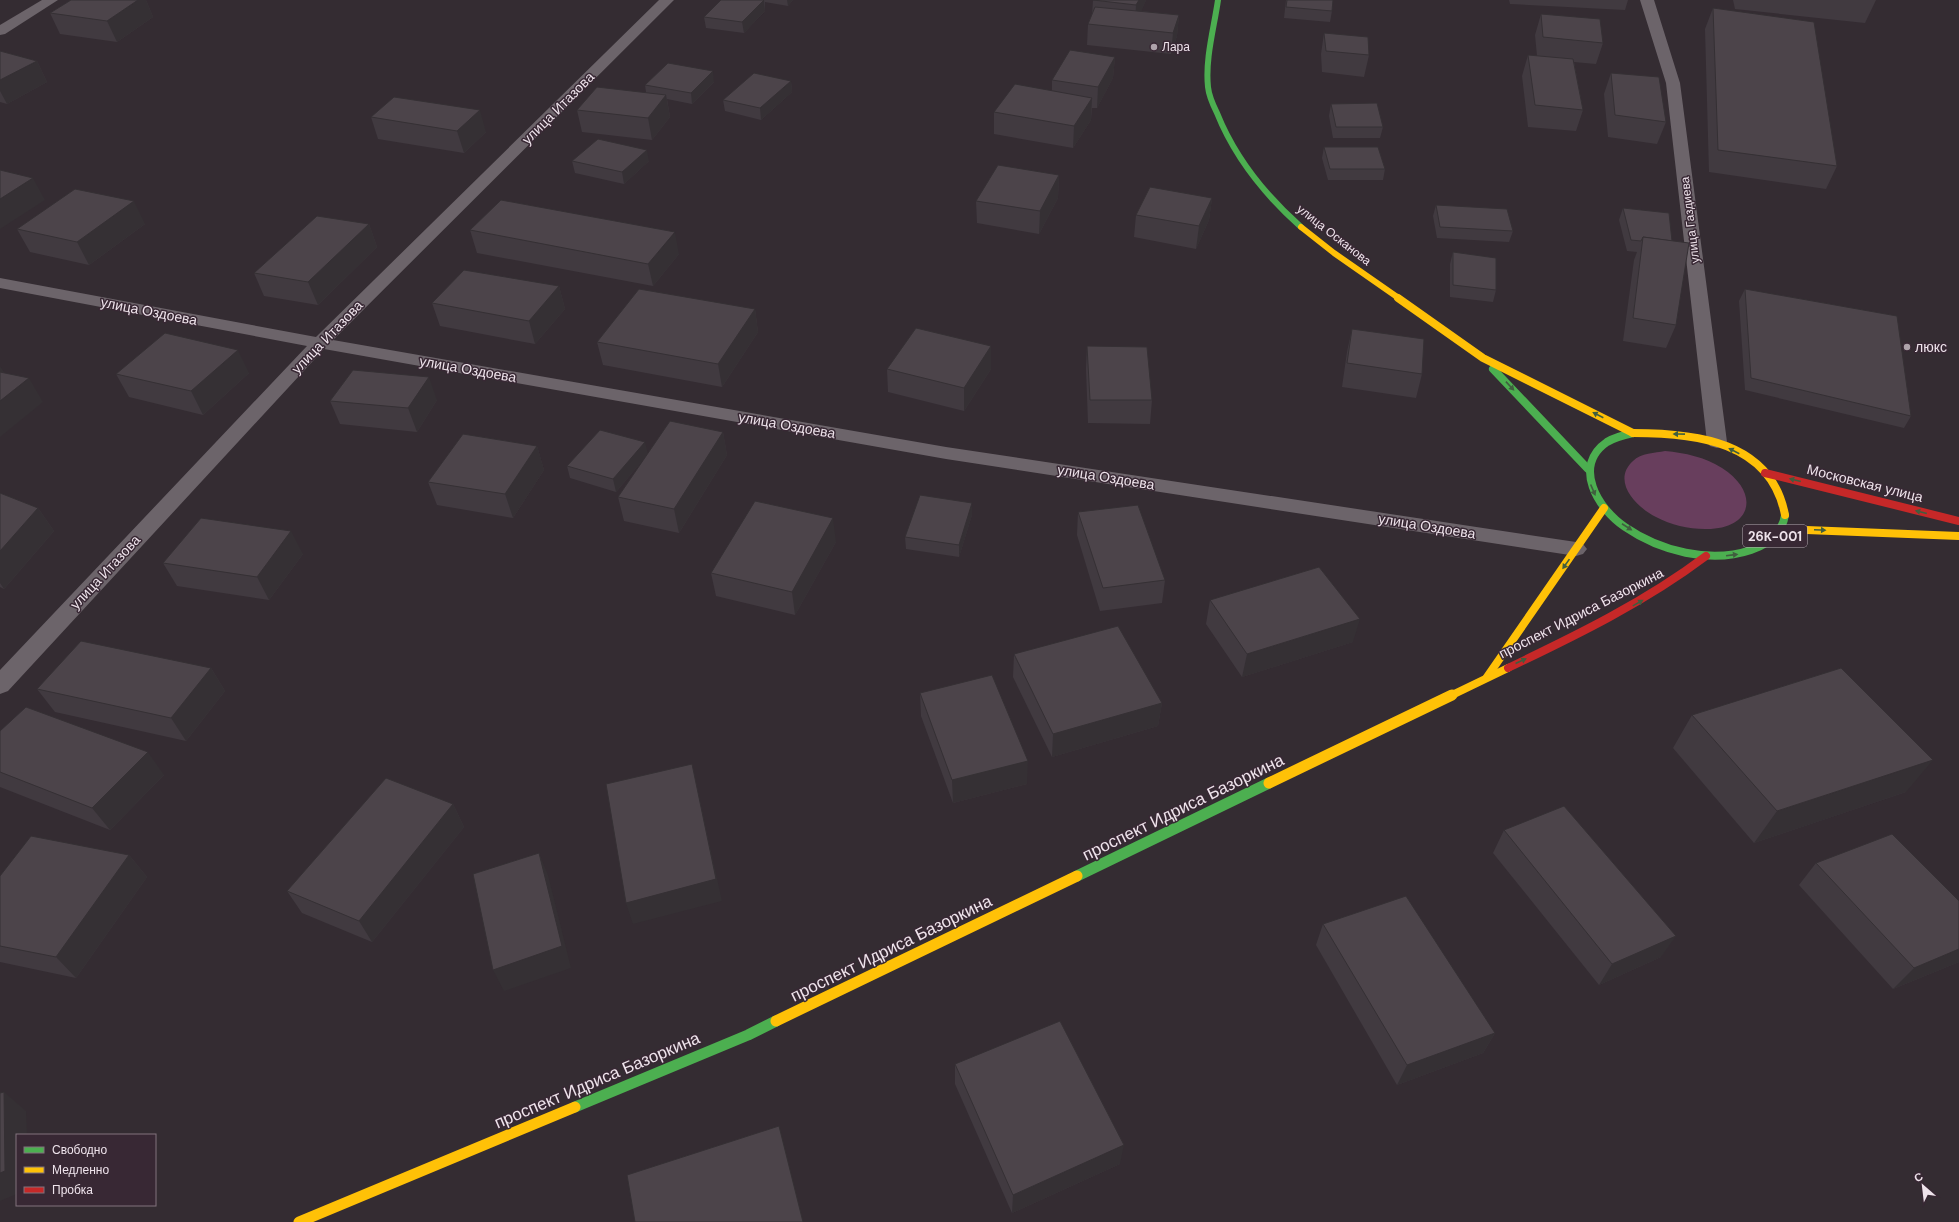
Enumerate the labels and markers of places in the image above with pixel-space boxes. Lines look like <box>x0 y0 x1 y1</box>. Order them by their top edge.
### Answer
place label: Лара <box>1162 39 1190 55</box>
marker: Лара <box>1149 42 1159 52</box>
place label: люкс <box>1915 338 1947 356</box>
marker: люкс <box>1902 342 1912 352</box>

